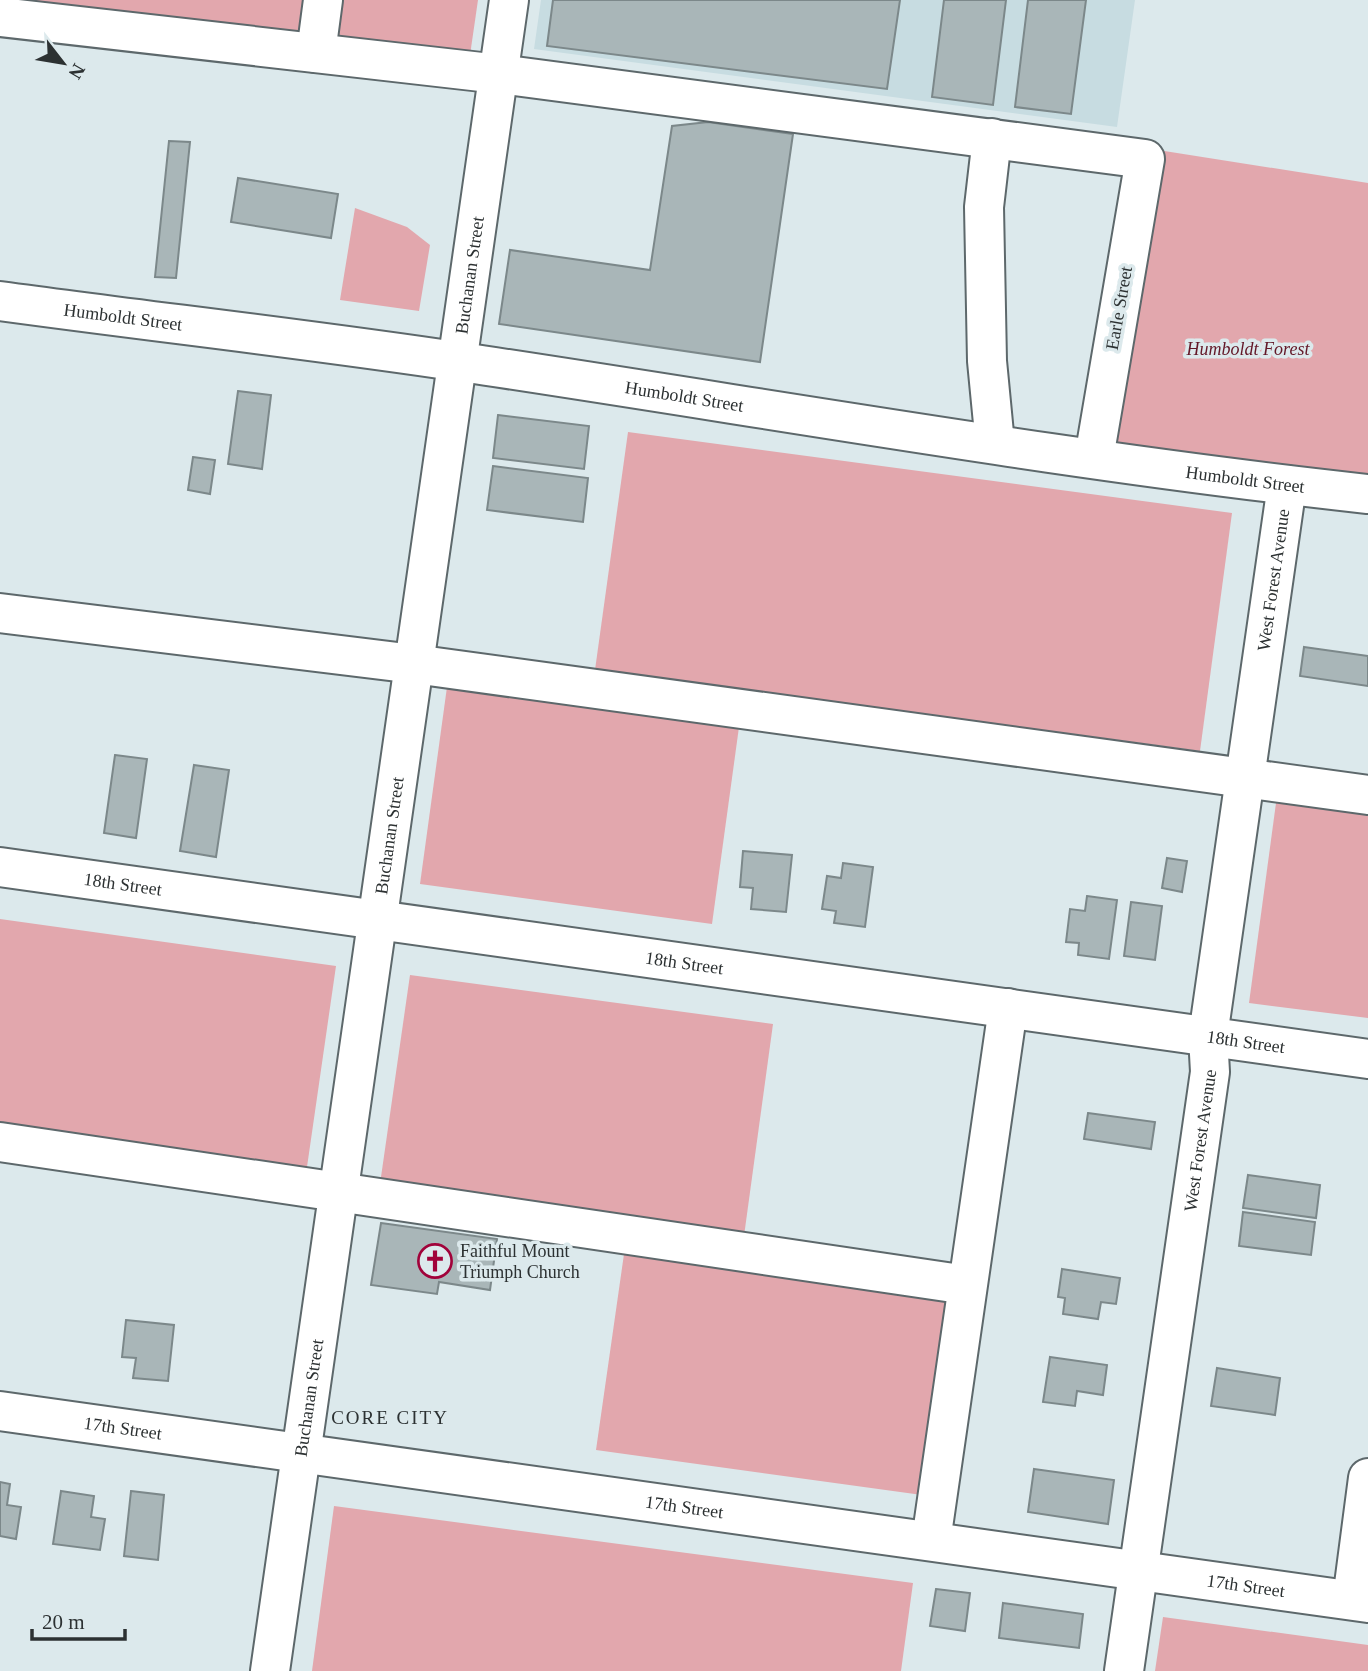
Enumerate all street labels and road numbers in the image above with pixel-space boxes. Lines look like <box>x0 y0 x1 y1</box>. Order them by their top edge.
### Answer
street label: Buchanan Street <box>451 215 488 335</box>
street label: Earle Street <box>1102 265 1136 351</box>
street label: Humboldt Street <box>62 300 184 335</box>
street label: Humboldt Street <box>624 377 745 416</box>
street label: Humboldt Street <box>1185 462 1306 497</box>
street label: West Forest Avenue <box>1253 508 1293 652</box>
street label: Buchanan Street <box>371 775 408 896</box>
street label: 18th Street <box>83 869 163 900</box>
street label: 18th Street <box>644 948 725 978</box>
street label: 18th Street <box>1206 1026 1286 1057</box>
street label: West Forest Avenue <box>1180 1068 1220 1213</box>
street label: Buchanan Street <box>291 1338 327 1458</box>
street label: 17th Street <box>83 1413 163 1444</box>
street label: 17th Street <box>644 1492 725 1522</box>
street label: 17th Street <box>1206 1570 1286 1601</box>

